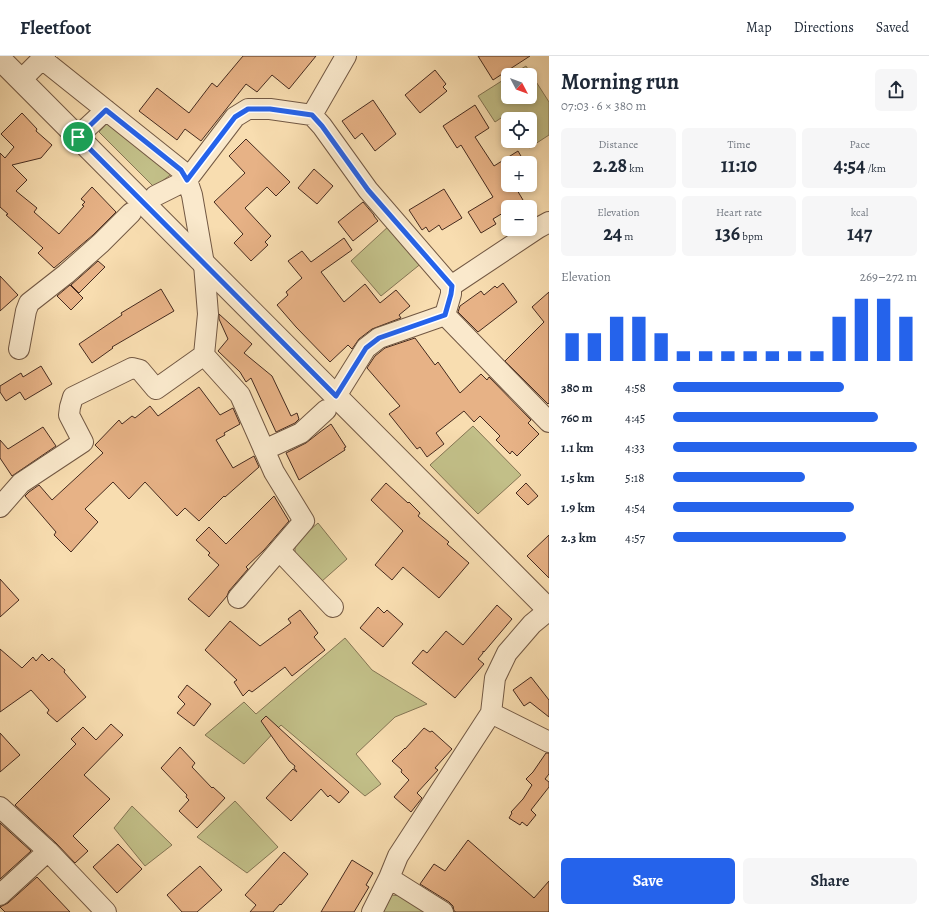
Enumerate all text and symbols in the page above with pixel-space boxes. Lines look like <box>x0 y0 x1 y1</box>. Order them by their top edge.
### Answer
text: Fleetfoot <box>20 15 91 41</box>
text: Map <box>746 18 772 37</box>
text: Directions <box>794 18 854 37</box>
text: Saved <box>876 18 909 37</box>
text: Morning run <box>561 67 679 97</box>
north arrow <box>501 68 537 104</box>
map controls <box>501 68 537 236</box>
button: share <box>875 69 917 111</box>
text: 07:03 · 6 × 380 m <box>561 97 646 114</box>
button: locate <box>501 112 537 148</box>
pin <box>61 120 95 154</box>
icon: arrive <box>67 126 89 148</box>
text: Distance <box>599 137 638 152</box>
text: Time <box>728 137 750 152</box>
text: Pace <box>849 137 870 152</box>
text: 2.28 <box>593 152 627 179</box>
text: 11:10 <box>721 152 757 179</box>
text: 4:54 <box>833 152 866 179</box>
button: + <box>501 156 537 192</box>
text: km <box>627 161 644 176</box>
text: /km <box>866 161 886 176</box>
button: − <box>501 200 537 236</box>
text: Elevation <box>597 205 639 220</box>
text: Heart rate <box>716 205 762 220</box>
text: kcal <box>851 205 868 220</box>
text: 24 <box>603 220 622 247</box>
text: 136 <box>715 220 740 247</box>
text: 147 <box>847 220 872 247</box>
text: m <box>622 229 634 244</box>
text: bpm <box>740 229 763 244</box>
text: Elevation <box>561 268 611 285</box>
text: 269–272 m <box>860 268 917 285</box>
text: 380 m <box>561 379 593 396</box>
text: 4:58 <box>625 379 646 396</box>
text: 760 m <box>561 409 592 426</box>
text: 4:45 <box>625 409 645 426</box>
text: 1.1 km <box>561 439 594 456</box>
text: 4:33 <box>625 439 645 456</box>
text: 1.5 km <box>561 469 595 486</box>
text: 5:18 <box>625 469 644 486</box>
text: 1.9 km <box>561 499 595 516</box>
text: 4:54 <box>625 499 645 516</box>
text: 2.3 km <box>561 529 596 546</box>
text: 4:57 <box>625 529 645 546</box>
button: Save <box>561 858 735 904</box>
button: Share <box>743 858 917 904</box>

